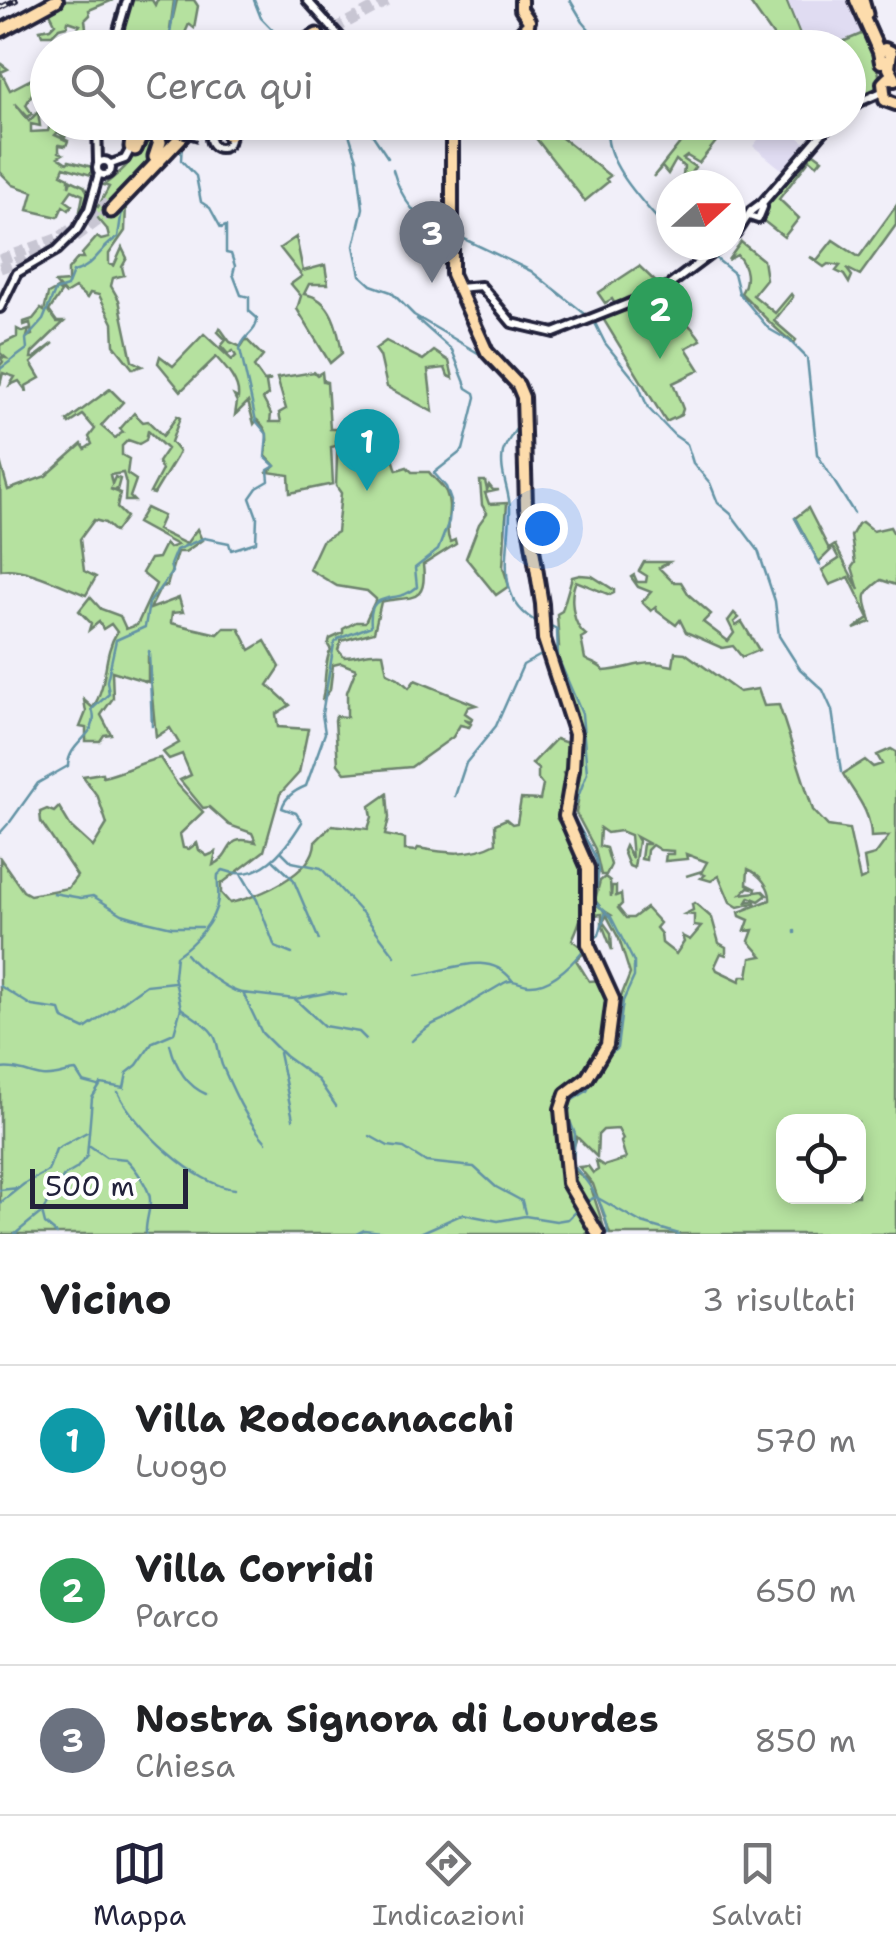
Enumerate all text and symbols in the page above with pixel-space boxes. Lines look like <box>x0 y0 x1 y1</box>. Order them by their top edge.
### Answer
search box <box>30 30 866 140</box>
icon: search <box>65 58 120 113</box>
text: Cerca qui <box>145 60 314 111</box>
north arrow <box>656 170 746 260</box>
pin: 3 <box>400 200 464 283</box>
pin: 2 <box>628 276 692 359</box>
pin: 1 <box>334 408 400 491</box>
your location <box>517 503 568 554</box>
map controls <box>776 1114 866 1204</box>
button: locate <box>776 1114 866 1204</box>
scale bar <box>30 1164 188 1208</box>
text: 500 m <box>45 1167 135 1205</box>
text: Vicino <box>40 1271 172 1327</box>
text: 3 risultati <box>702 1278 856 1321</box>
text: Villa Rodocanacchi <box>135 1393 514 1444</box>
text: 1 <box>65 1419 80 1462</box>
text: 570 m <box>755 1419 856 1462</box>
text: Luogo <box>135 1444 228 1487</box>
text: Villa Corridi <box>135 1543 374 1594</box>
text: 2 <box>61 1569 84 1612</box>
text: 650 m <box>755 1569 856 1612</box>
text: Parco <box>135 1594 220 1637</box>
text: Nostra Signora di Lourdes <box>135 1693 659 1744</box>
text: 3 <box>61 1719 84 1762</box>
text: 850 m <box>754 1719 856 1762</box>
text: Chiesa <box>135 1744 235 1787</box>
tab: Mappa <box>93 1836 186 1934</box>
tab: Indicazioni <box>372 1836 525 1934</box>
tab: Salvati <box>711 1836 803 1934</box>

